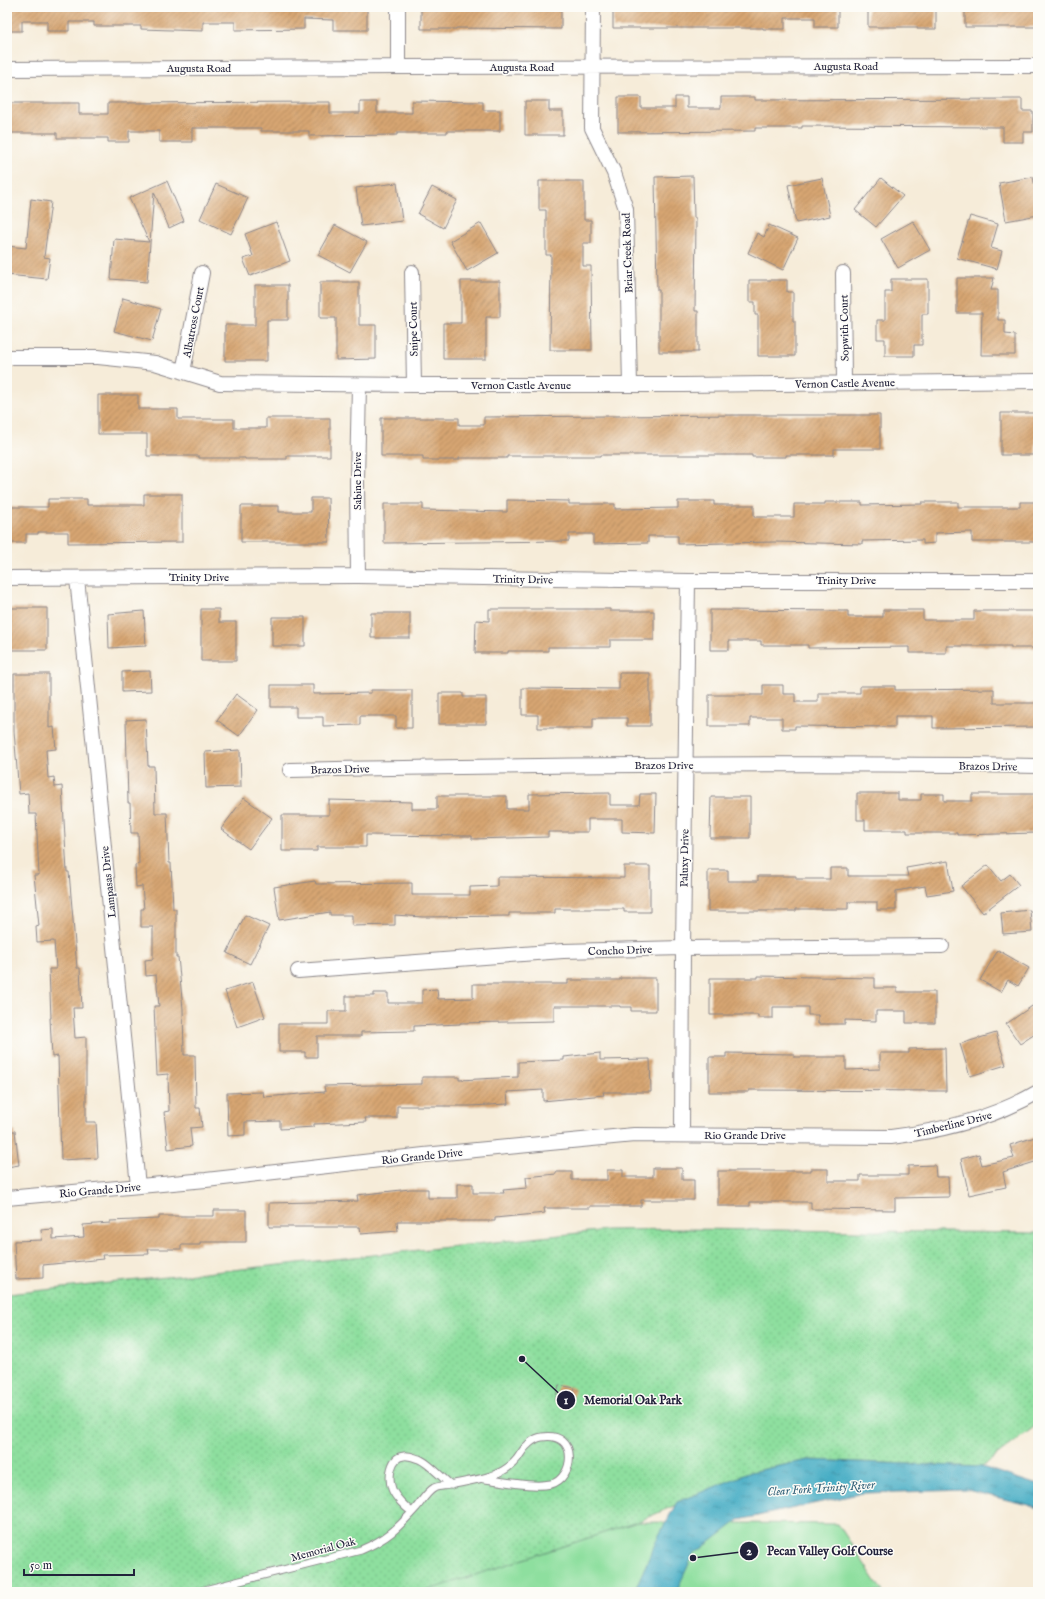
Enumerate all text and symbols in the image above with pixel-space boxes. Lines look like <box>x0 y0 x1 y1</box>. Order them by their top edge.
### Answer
street label: Augusta Road <box>813 60 878 74</box>
street label: Augusta Road <box>489 61 554 75</box>
street label: Augusta Road <box>166 62 231 76</box>
street label: Briar Creek Road <box>620 212 636 293</box>
street label: Albatross Court <box>180 285 208 360</box>
street label: Sopwith Court <box>837 294 853 362</box>
street label: Snipe Court <box>407 301 421 357</box>
street label: Vernon Castle Avenue <box>794 376 895 392</box>
street label: Vernon Castle Avenue <box>470 379 571 393</box>
street label: Sabine Drive <box>351 452 365 510</box>
street label: Trinity Drive <box>169 571 229 585</box>
street label: Trinity Drive <box>493 572 553 588</box>
street label: Trinity Drive <box>816 574 876 588</box>
street label: Brazos Drive <box>635 759 693 773</box>
street label: Brazos Drive <box>958 759 1018 775</box>
street label: Brazos Drive <box>310 762 370 778</box>
street label: Paluxy Drive <box>677 829 693 887</box>
street label: Lampasas Drive <box>98 845 120 919</box>
street label: Concho Drive <box>588 943 652 959</box>
street label: Timberline Drive <box>913 1109 993 1141</box>
street label: Rio Grande Drive <box>704 1129 786 1143</box>
street label: Rio Grande Drive <box>381 1146 464 1168</box>
street label: Rio Grande Drive <box>59 1180 141 1202</box>
callout: Memorial Oak Park <box>556 1388 690 1412</box>
text: 1 <box>564 1393 569 1408</box>
text: Memorial Oak Park <box>584 1393 683 1408</box>
water label: Clear Fork Trinity River <box>767 1477 876 1500</box>
street label: Memorial Oak <box>289 1535 357 1565</box>
callout: Pecan Valley Golf Course <box>739 1539 901 1563</box>
text: 2 <box>746 1544 752 1559</box>
text: Pecan Valley Golf Course <box>767 1544 894 1560</box>
scale bar <box>24 1551 134 1577</box>
text: 50 m <box>30 1558 52 1573</box>

